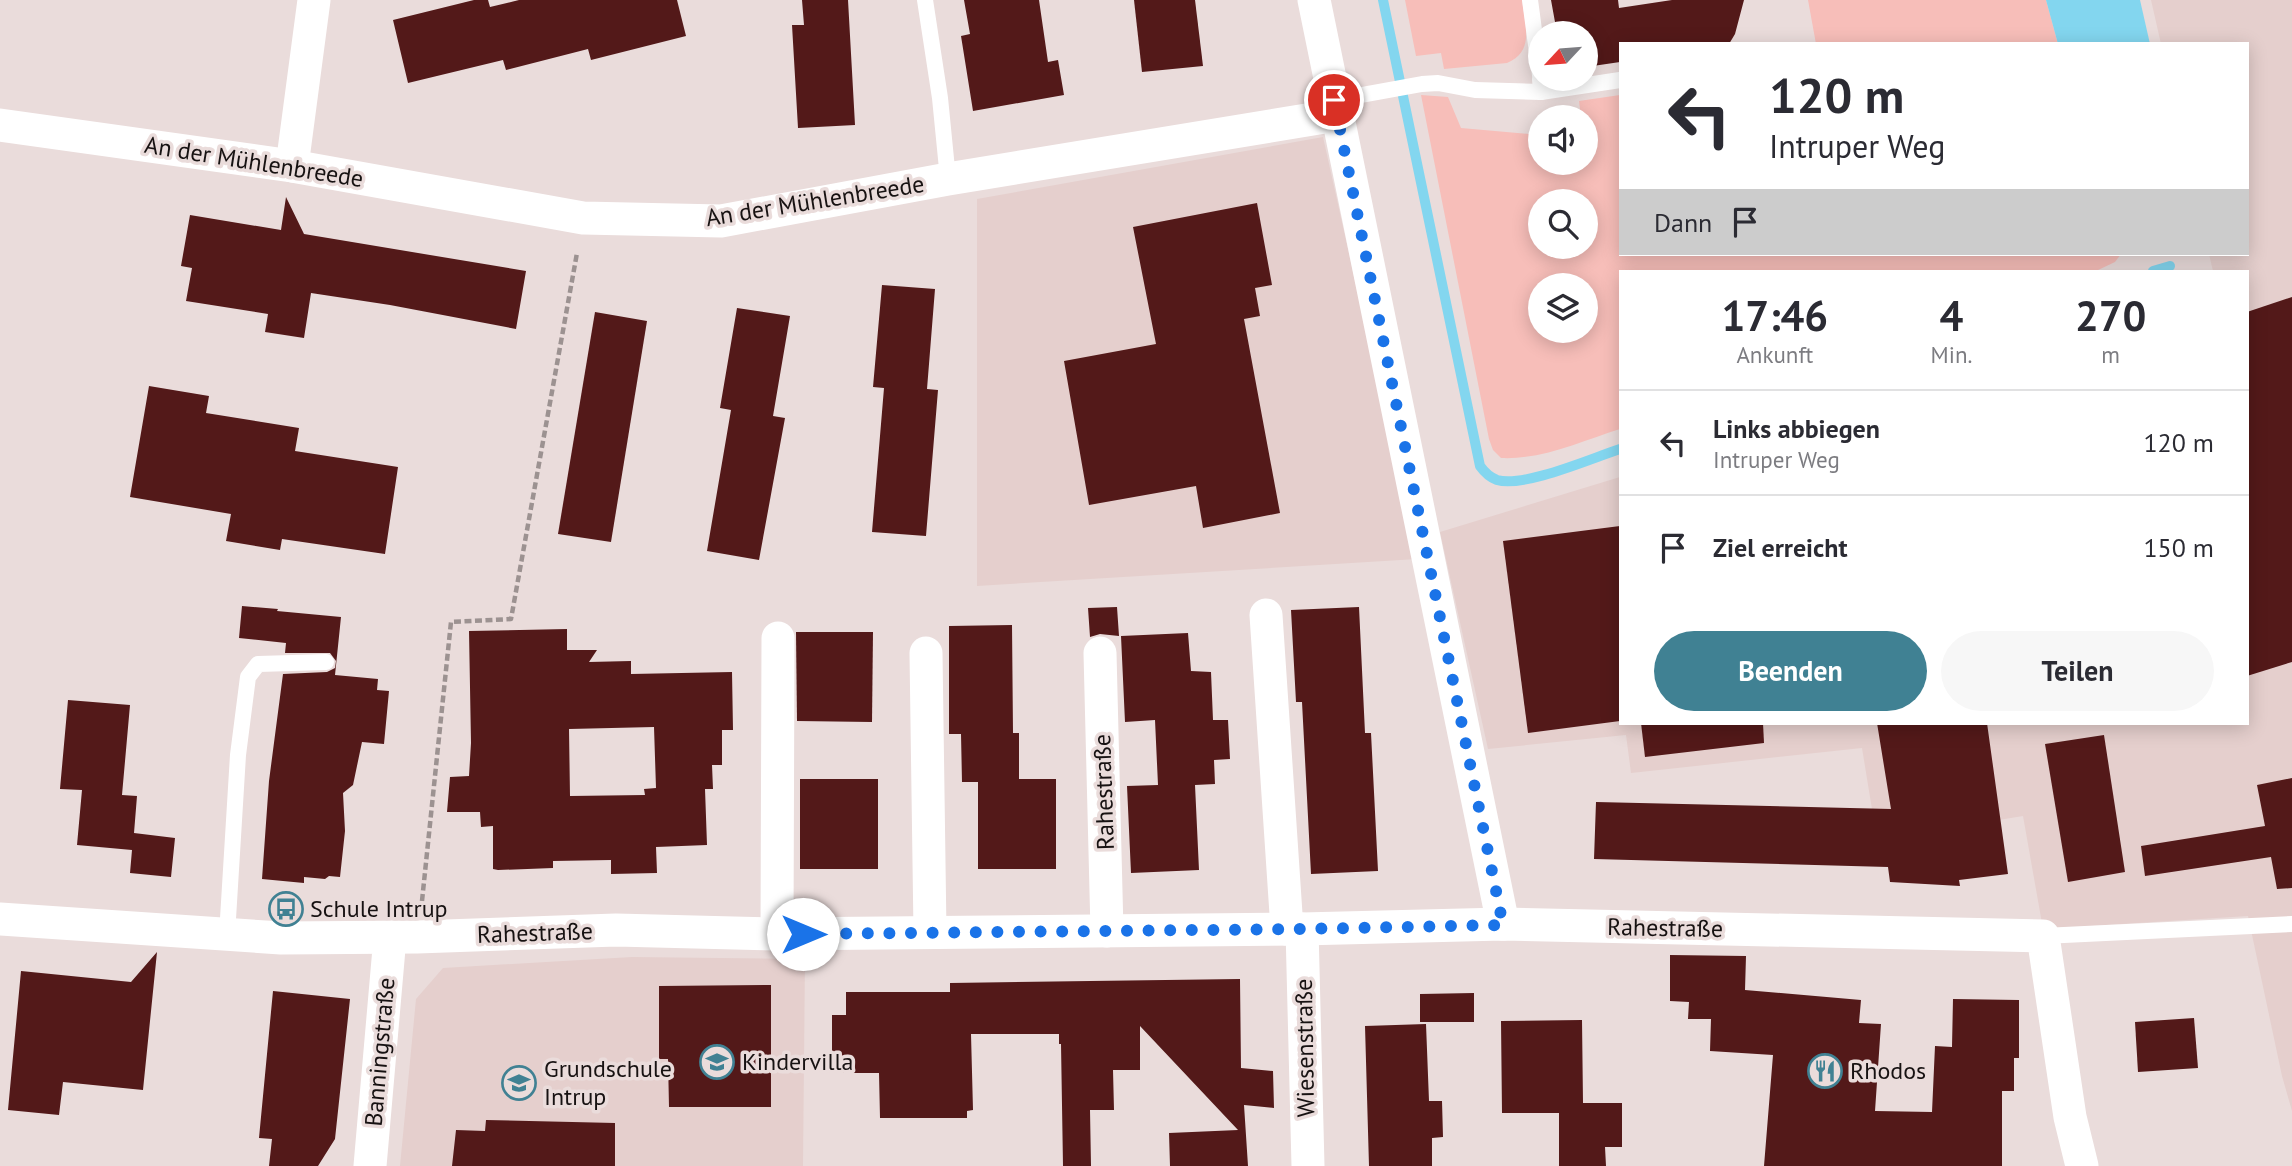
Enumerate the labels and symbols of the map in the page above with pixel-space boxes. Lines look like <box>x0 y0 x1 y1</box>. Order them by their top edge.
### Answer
north arrow <box>1528 21 1598 91</box>
pin <box>1304 70 1364 130</box>
street label: An der Mühlenbreede <box>143 129 366 194</box>
street label: An der Mühlenbreede <box>703 168 926 233</box>
street label: Rahestraße <box>1086 734 1121 851</box>
bus stop icon: Schule Intrup <box>267 890 305 928</box>
place label: Schule Intrup <box>310 893 448 924</box>
position arrow <box>766 897 840 971</box>
street label: Rahestraße <box>1607 911 1723 944</box>
street label: Rahestraße <box>476 915 593 950</box>
street label: Banningstraße <box>358 976 401 1128</box>
street label: Wiesenstraße <box>1288 978 1321 1118</box>
school or university icon: Kindervilla <box>698 1043 736 1081</box>
place label: Kindervilla <box>742 1046 853 1077</box>
restaurant icon: Rhodos <box>1806 1052 1844 1090</box>
place label: Grundschule Intrup <box>544 1053 672 1112</box>
place label: Rhodos <box>1850 1055 1926 1086</box>
school or university icon: Grundschule Intrup <box>500 1064 538 1102</box>

